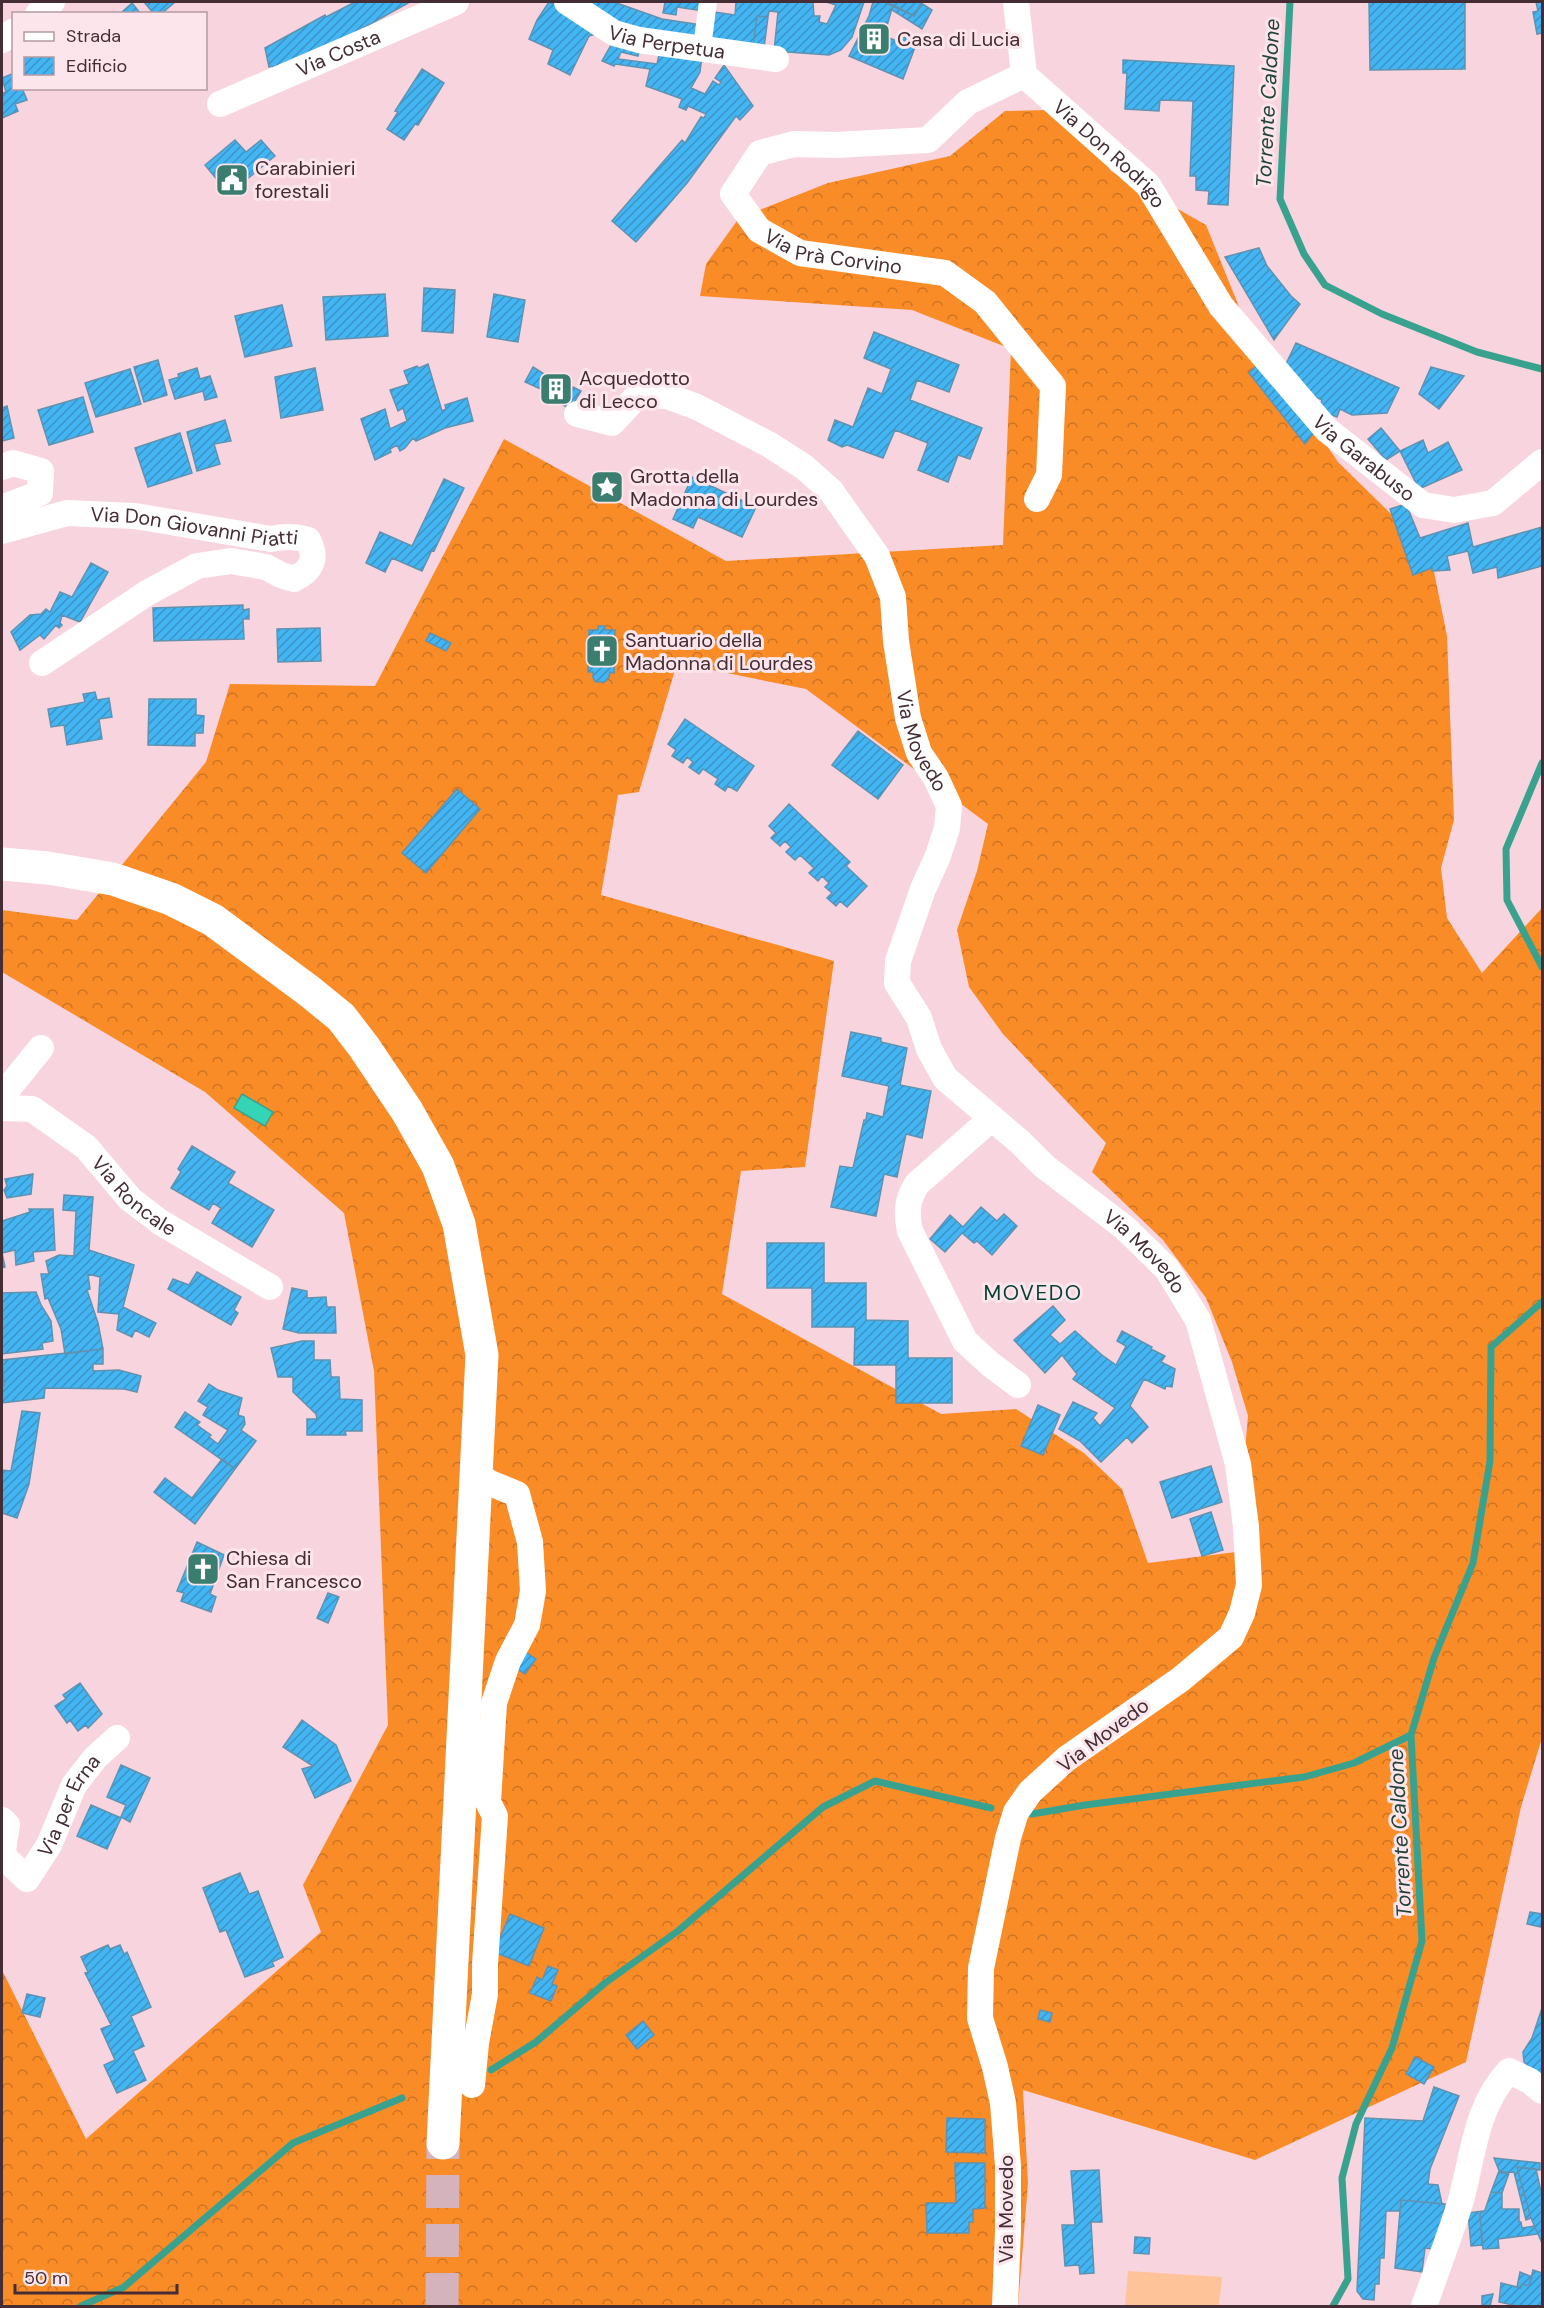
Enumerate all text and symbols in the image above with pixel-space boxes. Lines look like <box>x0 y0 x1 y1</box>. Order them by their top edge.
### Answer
legend <box>12 12 207 90</box>
water label: Torrente Caldone <box>1250 18 1286 188</box>
street label: Via Perpetua <box>605 19 727 65</box>
building icon: Casa di Lucia <box>856 21 892 57</box>
street label: Via Costa <box>292 23 384 82</box>
text: Strada <box>66 24 121 48</box>
place label: Casa di Lucia <box>897 26 1020 52</box>
text: Edificio <box>66 54 127 78</box>
street label: Via Don Rodrigo <box>1047 94 1172 213</box>
place label: Carabinieri forestali <box>255 155 356 204</box>
public building icon: Carabinieri forestali <box>214 162 250 198</box>
street label: Via Prà Corvino <box>759 222 904 280</box>
place label: Acquedotto di Lecco <box>579 365 690 414</box>
building icon: Acquedotto di Lecco <box>538 371 574 407</box>
street label: Via Garabuso <box>1307 409 1421 507</box>
place label: Grotta della Madonna di Lourdes <box>630 463 818 512</box>
place icon: Grotta della Madonna di Lourdes <box>589 469 625 505</box>
street label: Via Don Giovanni Piatti <box>90 501 300 552</box>
place label: Santuario della Madonna di Lourdes <box>625 627 813 676</box>
church icon: Santuario della Madonna di Lourdes <box>584 633 620 669</box>
street label: Via Movedo <box>891 688 953 796</box>
street label: Via Roncale <box>86 1150 181 1242</box>
street label: Via Movedo <box>1098 1203 1192 1298</box>
district label: MOVEDO <box>984 1279 1082 1307</box>
place label: Chiesa di San Francesco <box>226 1545 362 1594</box>
church icon: Chiesa di San Francesco <box>185 1551 221 1587</box>
street label: Via Movedo <box>1052 1692 1154 1778</box>
water label: Torrente Caldone <box>1382 1748 1418 1918</box>
street label: Via per Erna <box>32 1749 106 1862</box>
street label: Via Movedo <box>993 2155 1019 2263</box>
scale bar <box>15 2257 177 2295</box>
text: 50 m <box>24 2266 68 2290</box>

